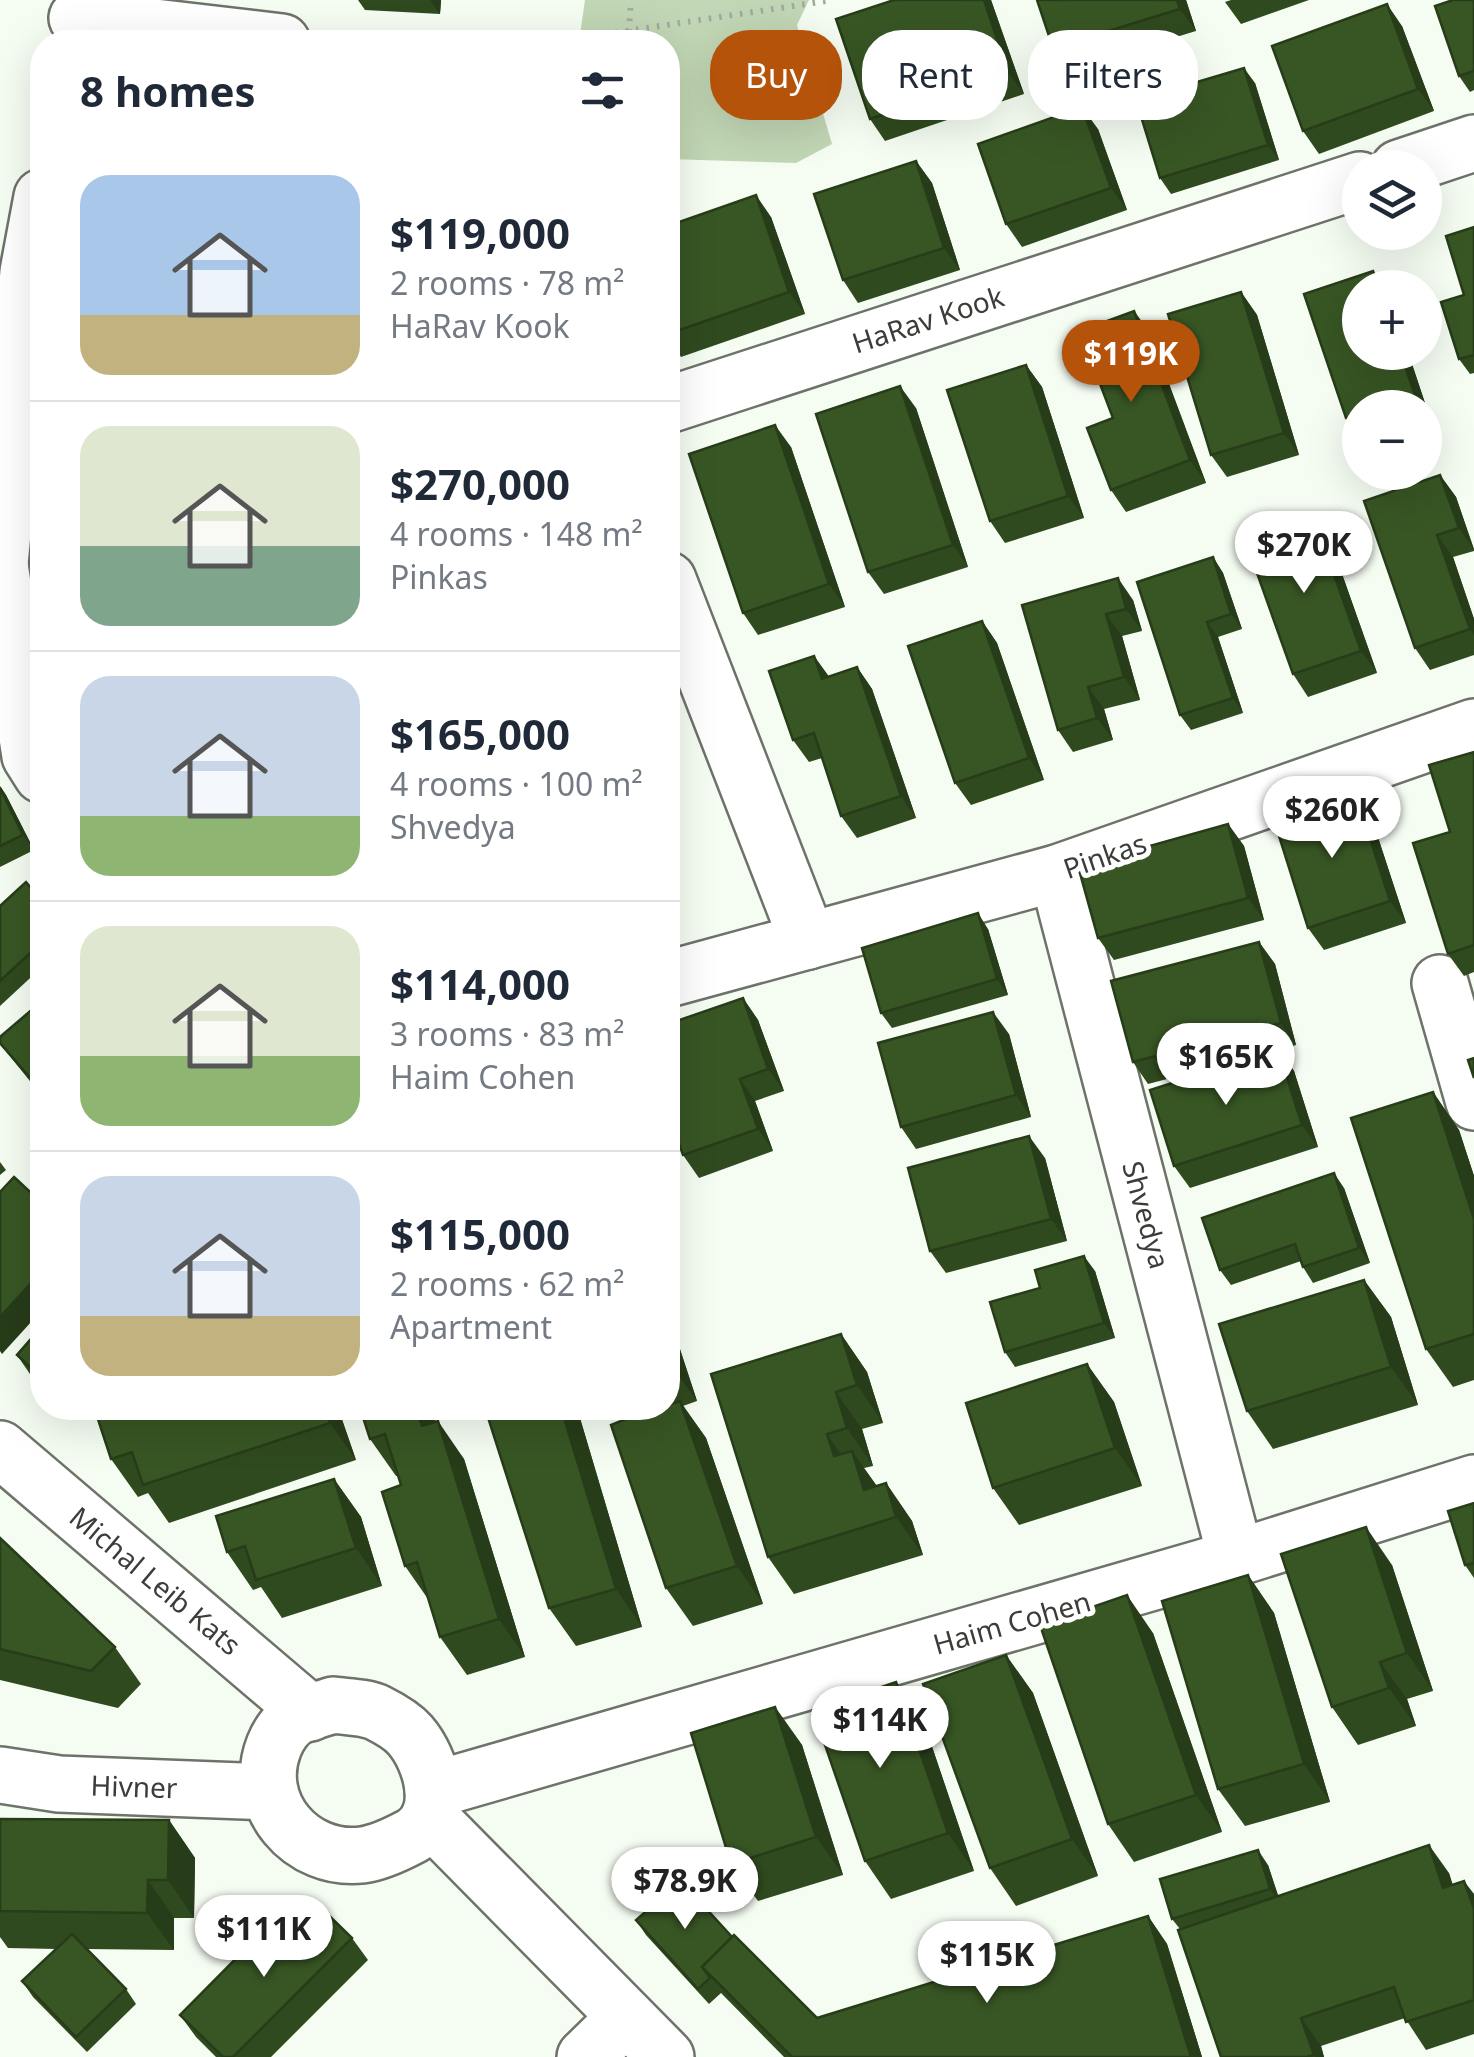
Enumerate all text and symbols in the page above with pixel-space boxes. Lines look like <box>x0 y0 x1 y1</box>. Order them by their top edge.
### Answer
chip: Buy <box>710 30 842 120</box>
chip: Rent <box>862 30 1008 120</box>
chip: Filters <box>1028 30 1198 120</box>
text: 8 homes <box>80 62 256 119</box>
icon: filters <box>575 63 630 118</box>
map controls <box>1342 150 1442 490</box>
button: layers <box>1342 150 1442 250</box>
text: $119,000 <box>390 204 570 261</box>
icon: home <box>160 215 280 335</box>
text: 2 rooms · 78 m² <box>390 261 624 304</box>
button: + <box>1342 270 1442 370</box>
street label: HaRav Kook <box>847 277 1008 361</box>
text: HaRav Kook <box>390 304 570 347</box>
pin: $119K <box>1061 320 1201 405</box>
text: $119K <box>1084 331 1178 374</box>
button: − <box>1342 390 1442 490</box>
text: $270,000 <box>390 455 570 512</box>
icon: home <box>160 466 280 586</box>
pin: $270K <box>1234 511 1374 596</box>
text: 4 rooms · 148 m² <box>390 512 643 555</box>
text: $270K <box>1257 522 1351 565</box>
text: Pinkas <box>390 555 488 598</box>
text: $165,000 <box>390 705 570 762</box>
icon: home <box>160 716 280 836</box>
text: 4 rooms · 100 m² <box>390 762 643 805</box>
pin: $260K <box>1262 776 1402 861</box>
text: $260K <box>1285 787 1379 830</box>
text: Shvedya <box>390 805 516 848</box>
street label: Pinkas <box>1058 823 1151 887</box>
text: $114,000 <box>390 955 570 1012</box>
icon: home <box>160 966 280 1086</box>
text: 3 rooms · 83 m² <box>390 1012 624 1055</box>
pin: $165K <box>1156 1023 1296 1108</box>
text: $165K <box>1179 1034 1273 1077</box>
text: Haim Cohen <box>390 1055 575 1098</box>
street label: Shvedya <box>1114 1157 1180 1273</box>
text: $115,000 <box>390 1205 570 1262</box>
icon: home <box>160 1216 280 1336</box>
text: 2 rooms · 62 m² <box>390 1262 624 1305</box>
text: Apartment <box>390 1305 552 1348</box>
street label: Michal Leib Kats <box>62 1497 249 1663</box>
street label: Haim Cohen <box>929 1581 1095 1663</box>
pin: $114K <box>810 1686 950 1771</box>
text: $114K <box>833 1697 927 1740</box>
street label: Hivner <box>90 1765 179 1807</box>
pin: $78.9K <box>604 1847 766 1932</box>
text: $78.9K <box>633 1858 737 1901</box>
pin: $111K <box>194 1895 334 1980</box>
text: $111K <box>217 1906 311 1949</box>
pin: $115K <box>917 1921 1057 2006</box>
text: $115K <box>940 1932 1034 1975</box>

